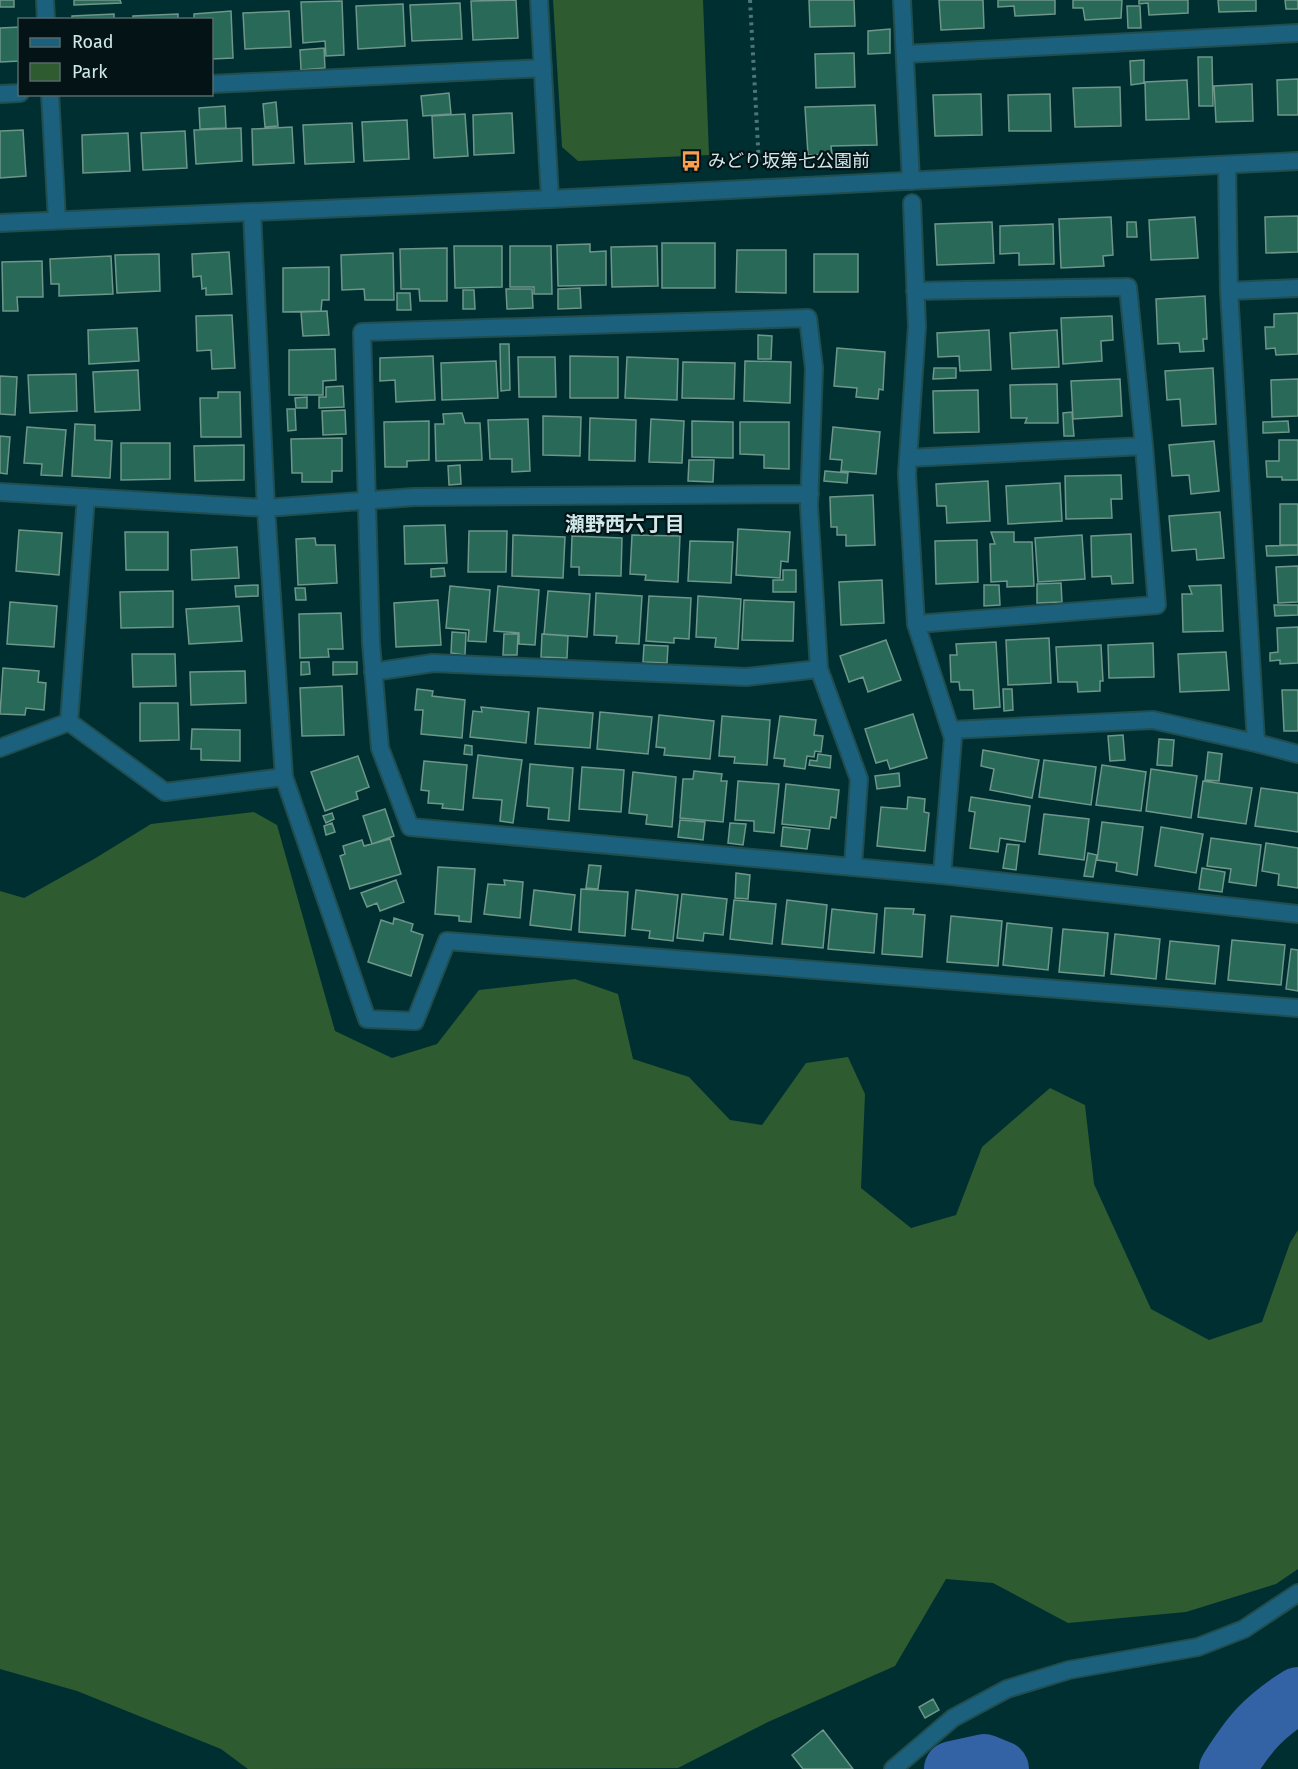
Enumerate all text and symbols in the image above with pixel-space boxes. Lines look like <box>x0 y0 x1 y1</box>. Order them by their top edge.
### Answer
legend <box>18 18 213 96</box>
text: Road <box>72 31 114 53</box>
text: Park <box>72 61 108 83</box>
bus stop icon: みどり坂第七公園前 <box>679 149 703 173</box>
place label: みどり坂第七公園前 <box>708 150 870 172</box>
district label: 瀬野西六丁目 <box>565 512 685 536</box>

